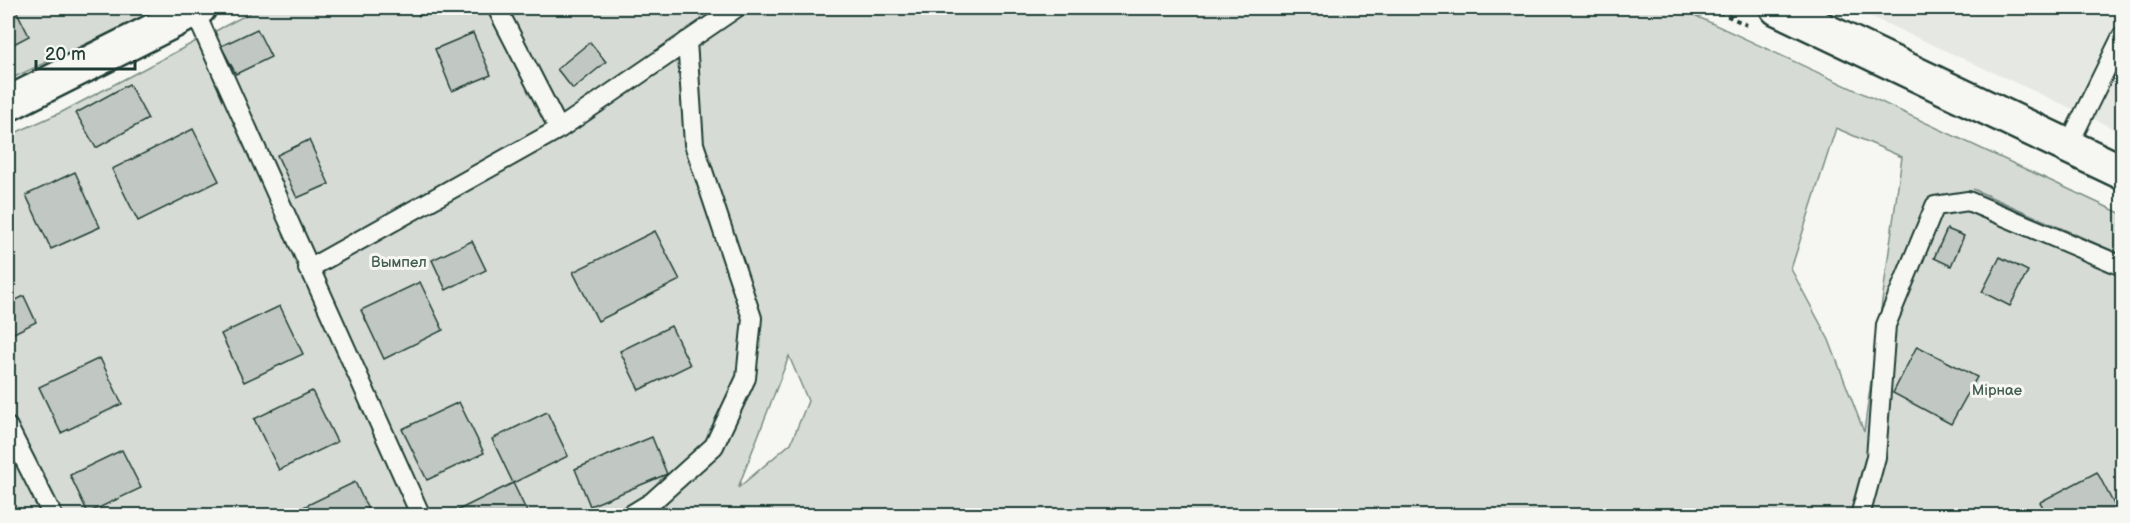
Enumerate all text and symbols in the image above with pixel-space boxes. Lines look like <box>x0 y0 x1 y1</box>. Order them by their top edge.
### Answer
scale bar <box>36 33 135 71</box>
text: 20 m <box>45 44 86 65</box>
park label: Вымпел <box>371 253 427 272</box>
park label: Мірнае <box>1972 381 2022 400</box>

